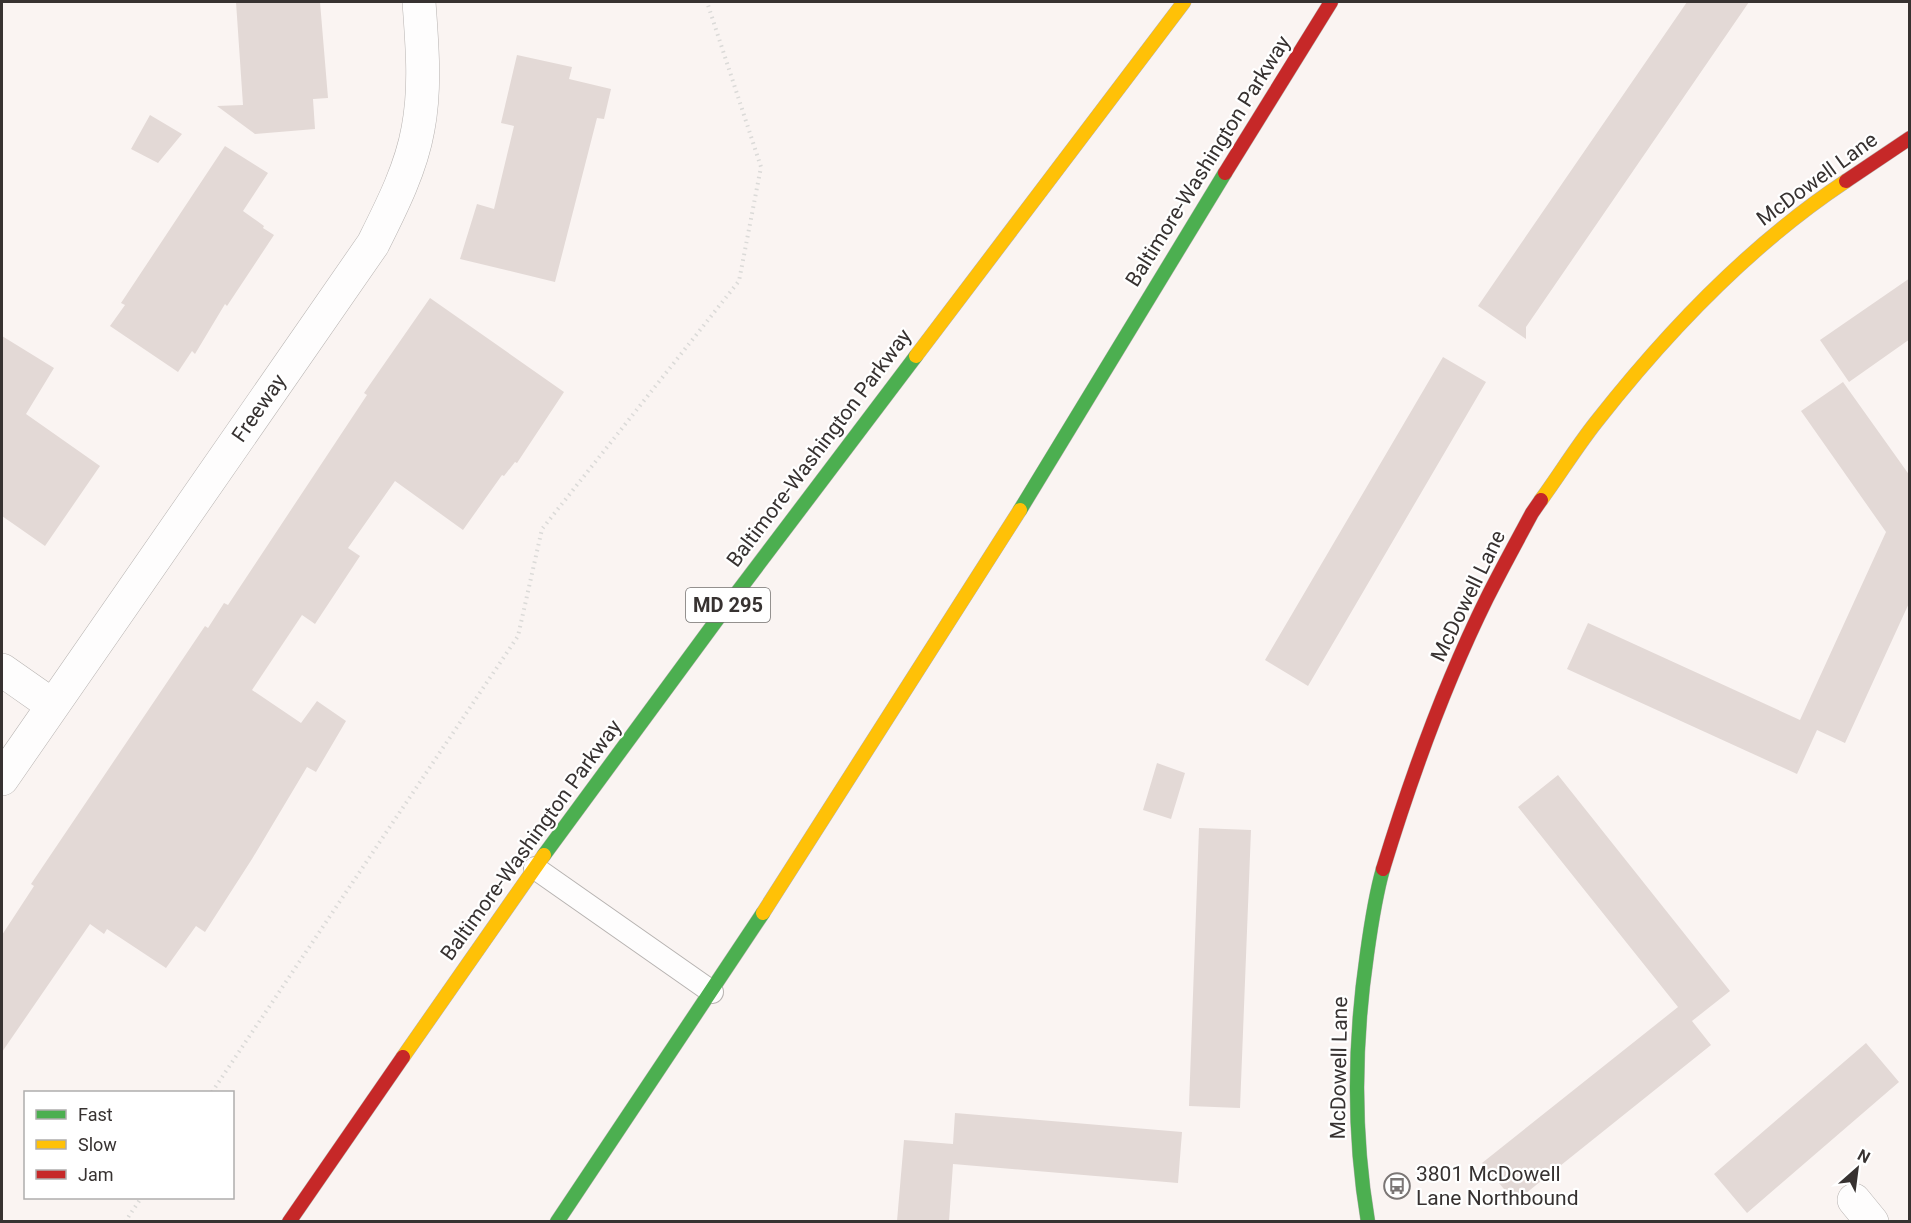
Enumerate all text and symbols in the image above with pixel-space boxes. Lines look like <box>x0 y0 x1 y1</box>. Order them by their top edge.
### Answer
street label: Baltimore-Washington Parkway <box>1121 31 1295 291</box>
street label: McDowell Lane <box>1752 127 1882 231</box>
street label: Baltimore-Washington Parkway <box>722 324 916 572</box>
street label: Freeway <box>227 369 291 447</box>
street label: McDowell Lane <box>1426 527 1510 665</box>
road number: MD 295 <box>686 588 770 622</box>
street label: Baltimore-Washington Parkway <box>436 715 626 965</box>
street label: McDowell Lane <box>1326 996 1352 1140</box>
legend <box>24 1091 234 1199</box>
text: Fast <box>78 1104 113 1125</box>
text: Slow <box>78 1134 117 1155</box>
north arrow <box>1827 1139 1887 1199</box>
text: N <box>1854 1145 1873 1167</box>
place label: 3801 McDowell Lane Northbound <box>1416 1162 1578 1210</box>
text: Jam <box>78 1164 114 1185</box>
bus stop icon: 3801 McDowell Lane Northbound <box>1382 1171 1412 1201</box>

